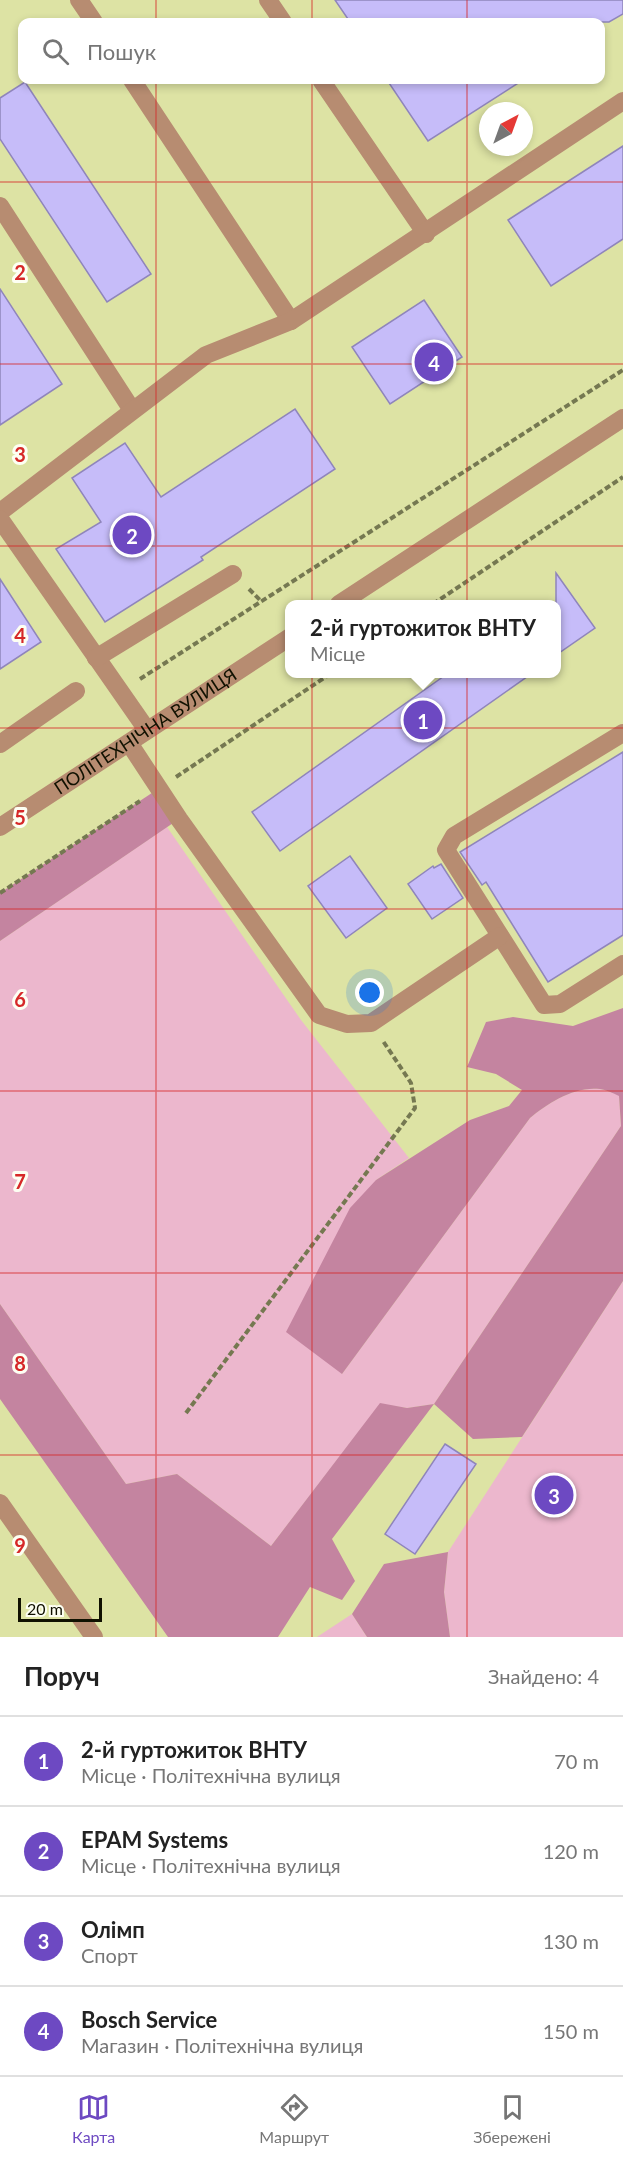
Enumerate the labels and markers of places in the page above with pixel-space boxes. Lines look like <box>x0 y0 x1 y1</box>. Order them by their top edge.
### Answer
pin: 4 <box>414 340 454 385</box>
pin: 2 <box>112 512 152 558</box>
pin: 1 <box>404 698 442 742</box>
pin: 3 <box>534 1472 574 1518</box>

